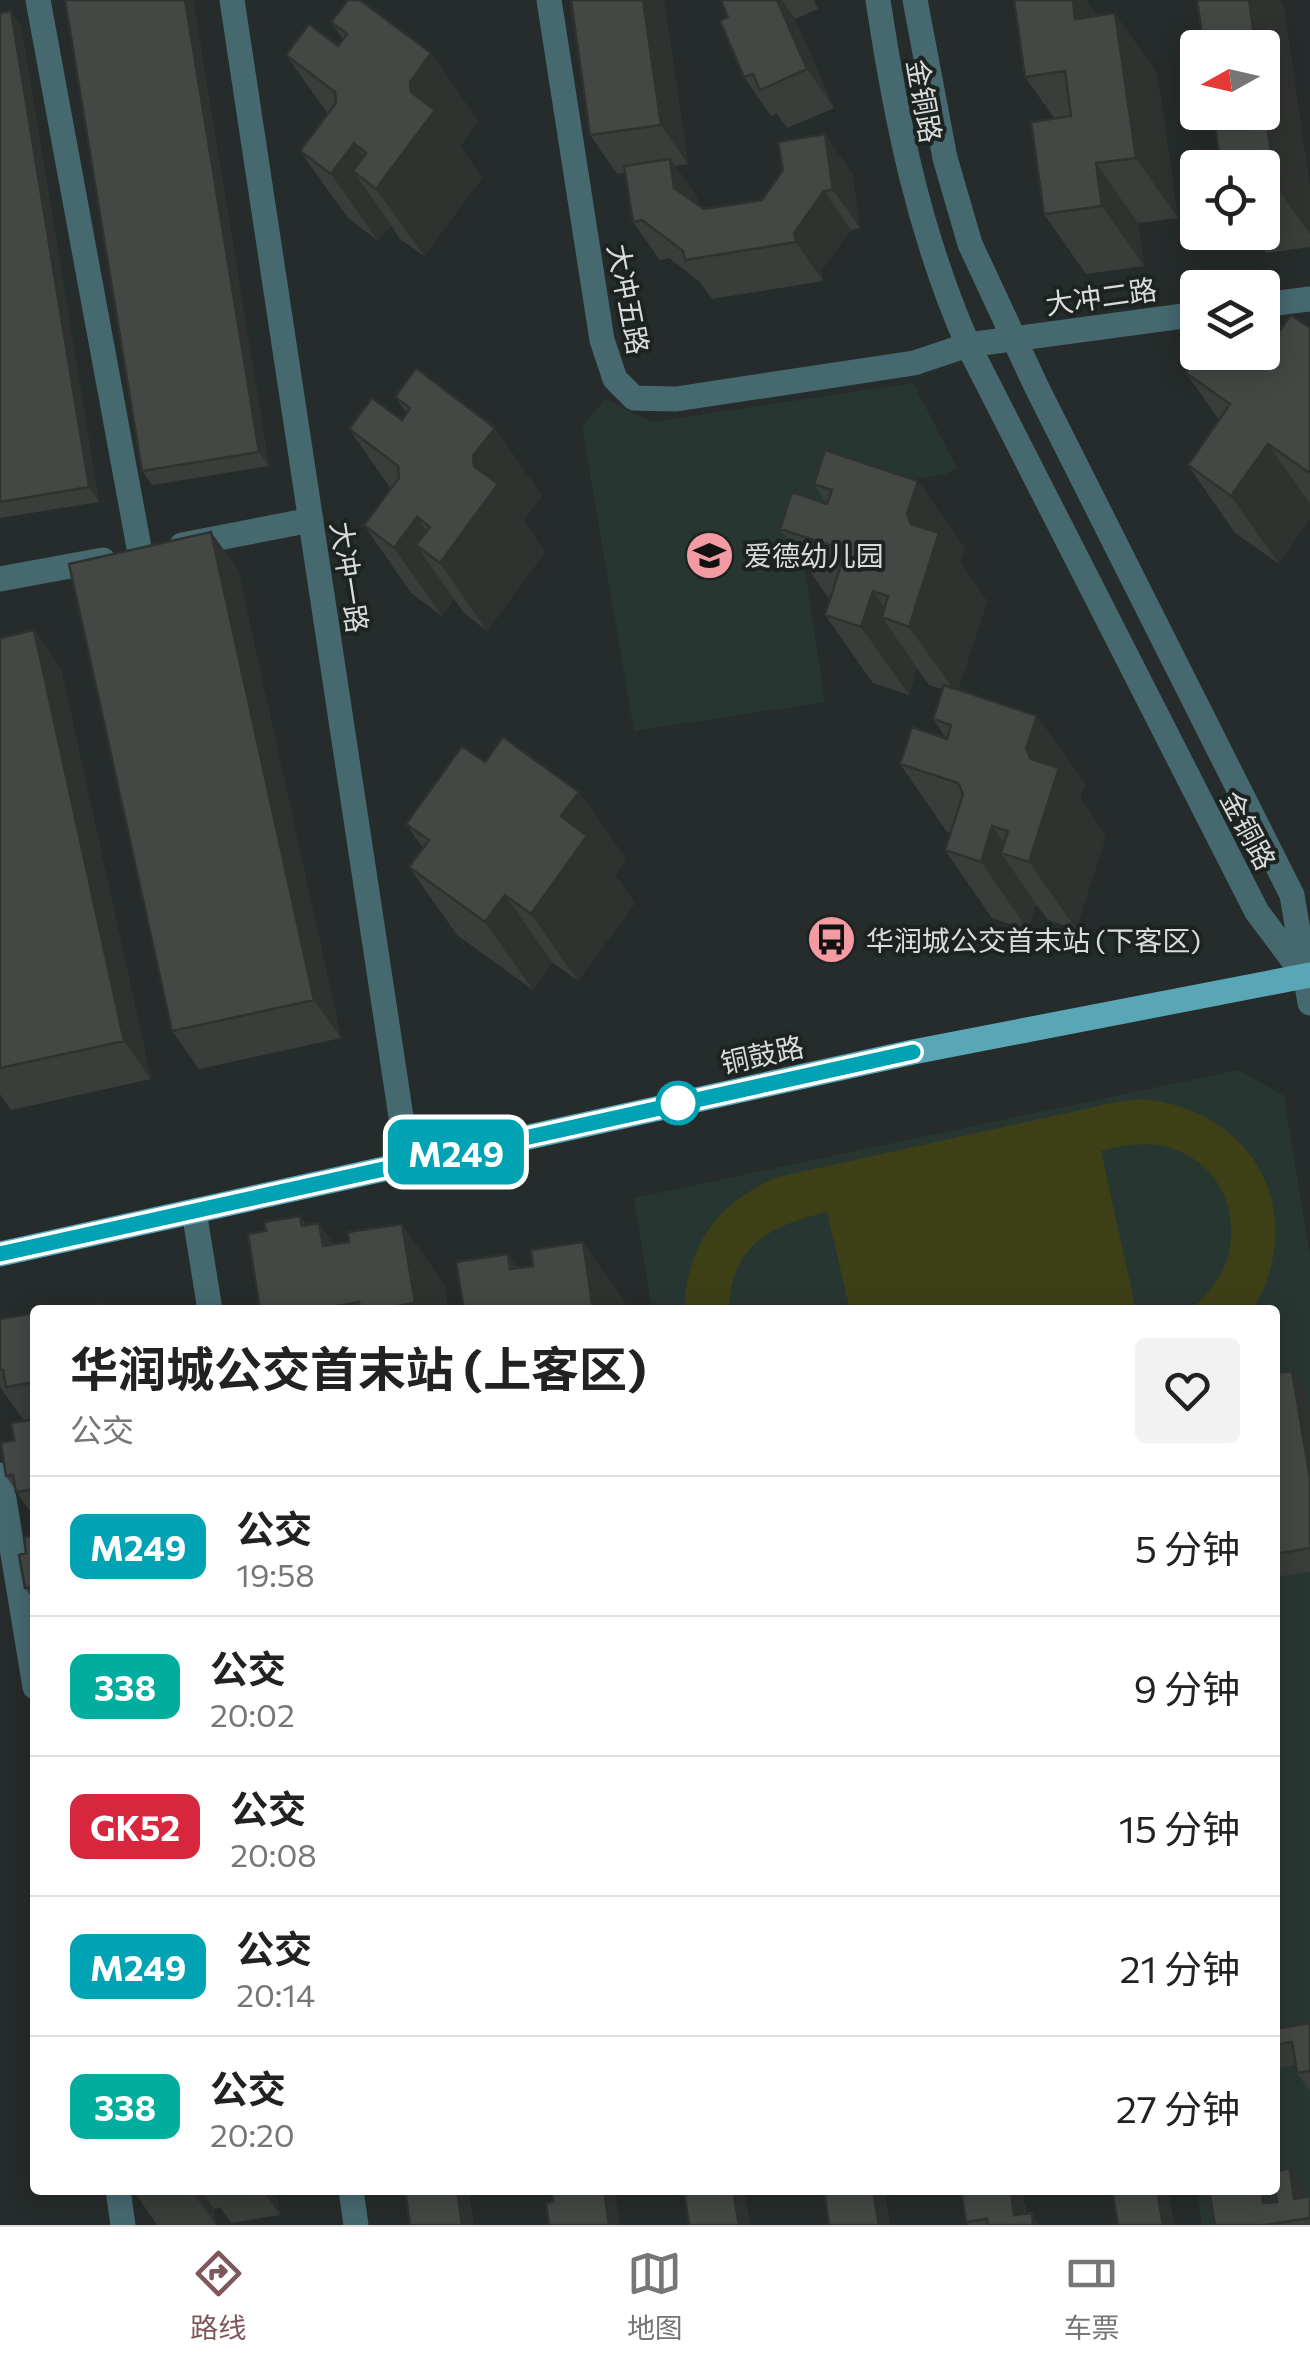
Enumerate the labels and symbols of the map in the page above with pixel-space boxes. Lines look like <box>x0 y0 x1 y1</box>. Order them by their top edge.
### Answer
north arrow <box>1180 30 1280 130</box>
street label: 金铜路 <box>901 57 949 145</box>
street label: 大冲五路 <box>602 241 656 357</box>
street label: 大冲二路 <box>1043 271 1159 321</box>
street label: 大冲一路 <box>324 519 376 635</box>
school or university icon: 爱德幼儿园 <box>683 529 735 581</box>
place label: 爱德幼儿园 <box>744 538 884 572</box>
street label: 金铜路 <box>1214 785 1284 875</box>
bus stop icon: 华润城公交首末站 (下客区) <box>805 914 857 966</box>
place label: 华润城公交首末站 (下客区) <box>866 923 1201 957</box>
street label: 铜鼓路 <box>717 1029 807 1079</box>
unlabelled marker <box>657 1082 699 1124</box>
line badge: M249 <box>386 1120 526 1184</box>

